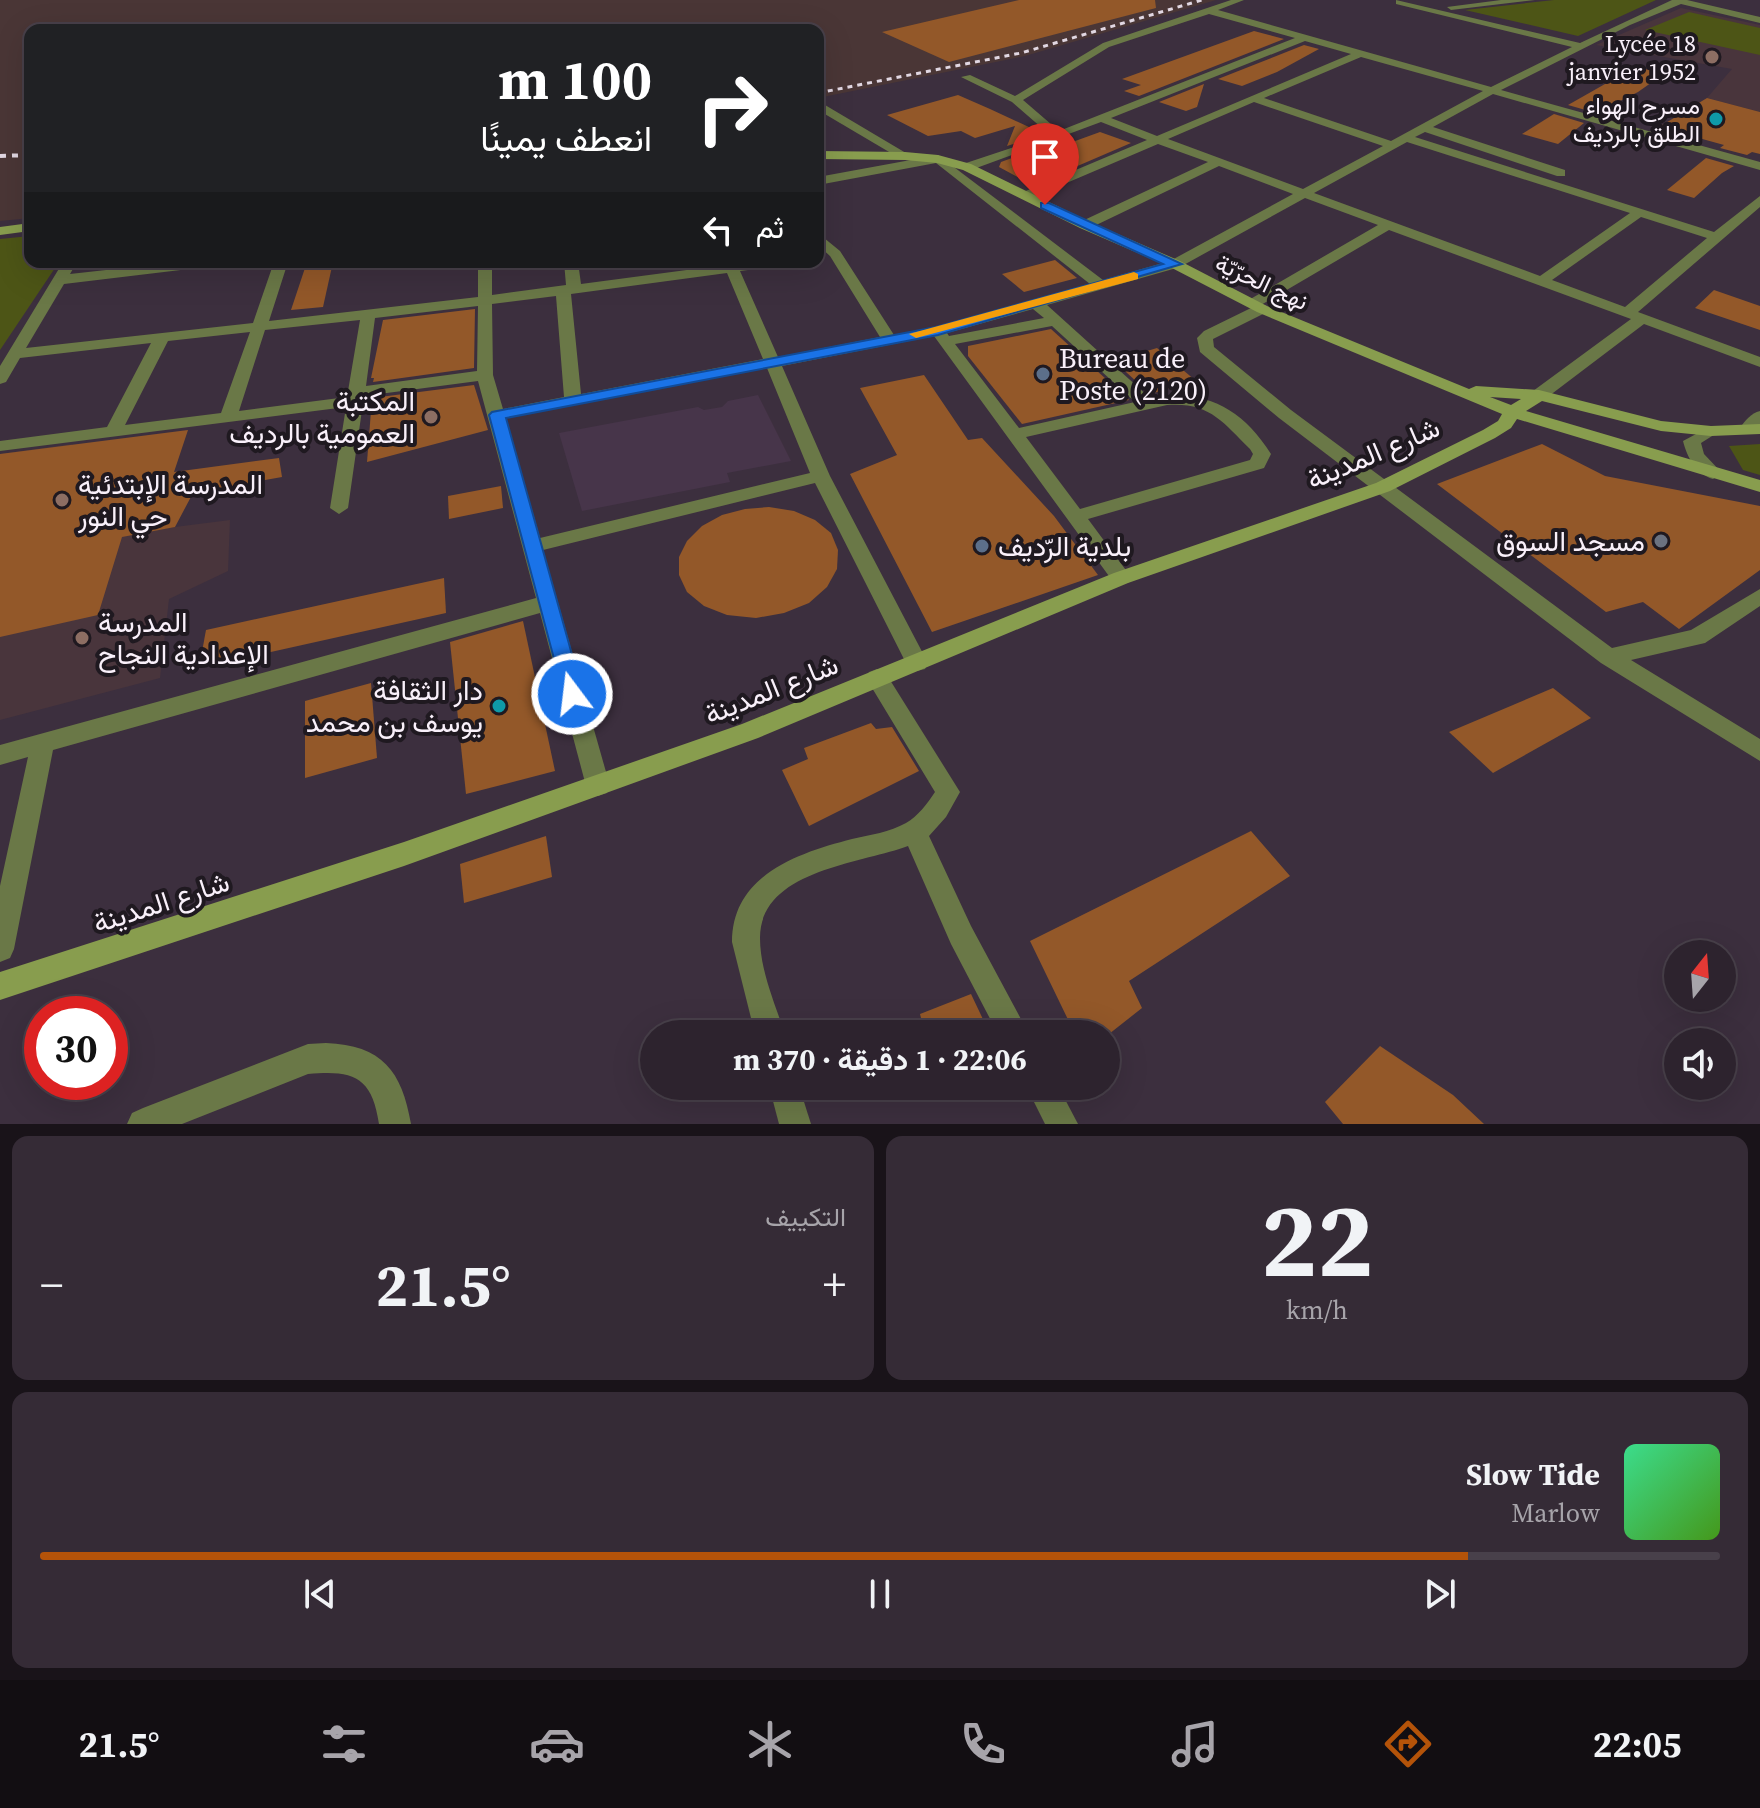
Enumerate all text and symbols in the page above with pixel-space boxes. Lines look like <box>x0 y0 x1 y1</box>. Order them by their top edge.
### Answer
place label: Lycée 18 janvier 1952 <box>1566 27 1696 88</box>
text: 100 m <box>498 41 652 118</box>
marker: Lycée 18 janvier 1952 <box>1703 48 1721 66</box>
icon: right <box>680 56 784 160</box>
place label: مسرح الهواء الطلق بالرديف <box>1573 89 1700 150</box>
marker: مسرح الهواء الطلق بالرديف <box>1707 110 1725 128</box>
text: انعطف يمينًا <box>480 114 652 163</box>
pin <box>1011 123 1079 205</box>
icon: arrive <box>1023 135 1067 179</box>
text: ثم <box>756 207 784 248</box>
icon: left <box>696 208 740 252</box>
street label: نهج الحرّيّة <box>1210 246 1314 319</box>
place label: Bureau de Poste (2120) <box>1059 339 1207 409</box>
marker: Bureau de Poste (2120) <box>1034 365 1052 383</box>
place label: المكتبة العمومية بالرديف <box>229 382 415 452</box>
marker: المكتبة العمومية بالرديف <box>422 408 440 426</box>
street label: شارع المدينة <box>1301 408 1445 498</box>
place label: المدرسة الإبتدئية حي النور <box>77 465 263 539</box>
marker: المدرسة الإبتدئية حي النور <box>53 491 71 509</box>
place label: مسجد السوق <box>1496 522 1645 560</box>
place label: بلدية الرّديف <box>998 527 1131 565</box>
marker: مسجد السوق <box>1652 532 1670 550</box>
marker: بلدية الرّديف <box>973 537 991 555</box>
place label: المدرسة الإعدادية النجاح <box>98 603 269 673</box>
marker: المدرسة الإعدادية النجاح <box>73 629 91 647</box>
street label: شارع المدينة <box>699 645 843 733</box>
position arrow <box>530 652 614 736</box>
place label: دار الثقافة يوسف بن محمد <box>306 671 483 741</box>
marker: دار الثقافة يوسف بن محمد <box>490 697 508 715</box>
street label: شارع المدينة <box>88 862 234 942</box>
north arrow <box>1664 940 1736 1012</box>
map controls <box>1664 940 1736 1100</box>
speed limit sign: 30 <box>24 996 128 1100</box>
button: sound <box>1664 1028 1736 1100</box>
text: 22:06 · 1 دقيقة · 370 m <box>733 1039 1027 1080</box>
text: 22 <box>1261 1168 1373 1311</box>
text: التكييف <box>765 1199 846 1235</box>
text: 21.5° <box>375 1244 511 1326</box>
text: − <box>40 1254 63 1315</box>
text: + <box>823 1254 846 1315</box>
text: km/h <box>1286 1292 1348 1328</box>
text: Slow Tide <box>1466 1454 1600 1495</box>
text: Marlow <box>1511 1495 1600 1531</box>
icon: previous <box>298 1572 342 1616</box>
icon: pause <box>858 1572 902 1616</box>
icon: next <box>1418 1572 1462 1616</box>
icon: filters <box>316 1716 372 1772</box>
icon: car <box>529 1716 585 1772</box>
icon: climate <box>742 1716 798 1772</box>
icon: phone <box>955 1716 1011 1772</box>
icon: music <box>1167 1716 1223 1772</box>
icon: directions <box>1380 1716 1436 1772</box>
text: 21.5° <box>78 1720 160 1769</box>
text: 22:05 <box>1593 1720 1682 1769</box>

